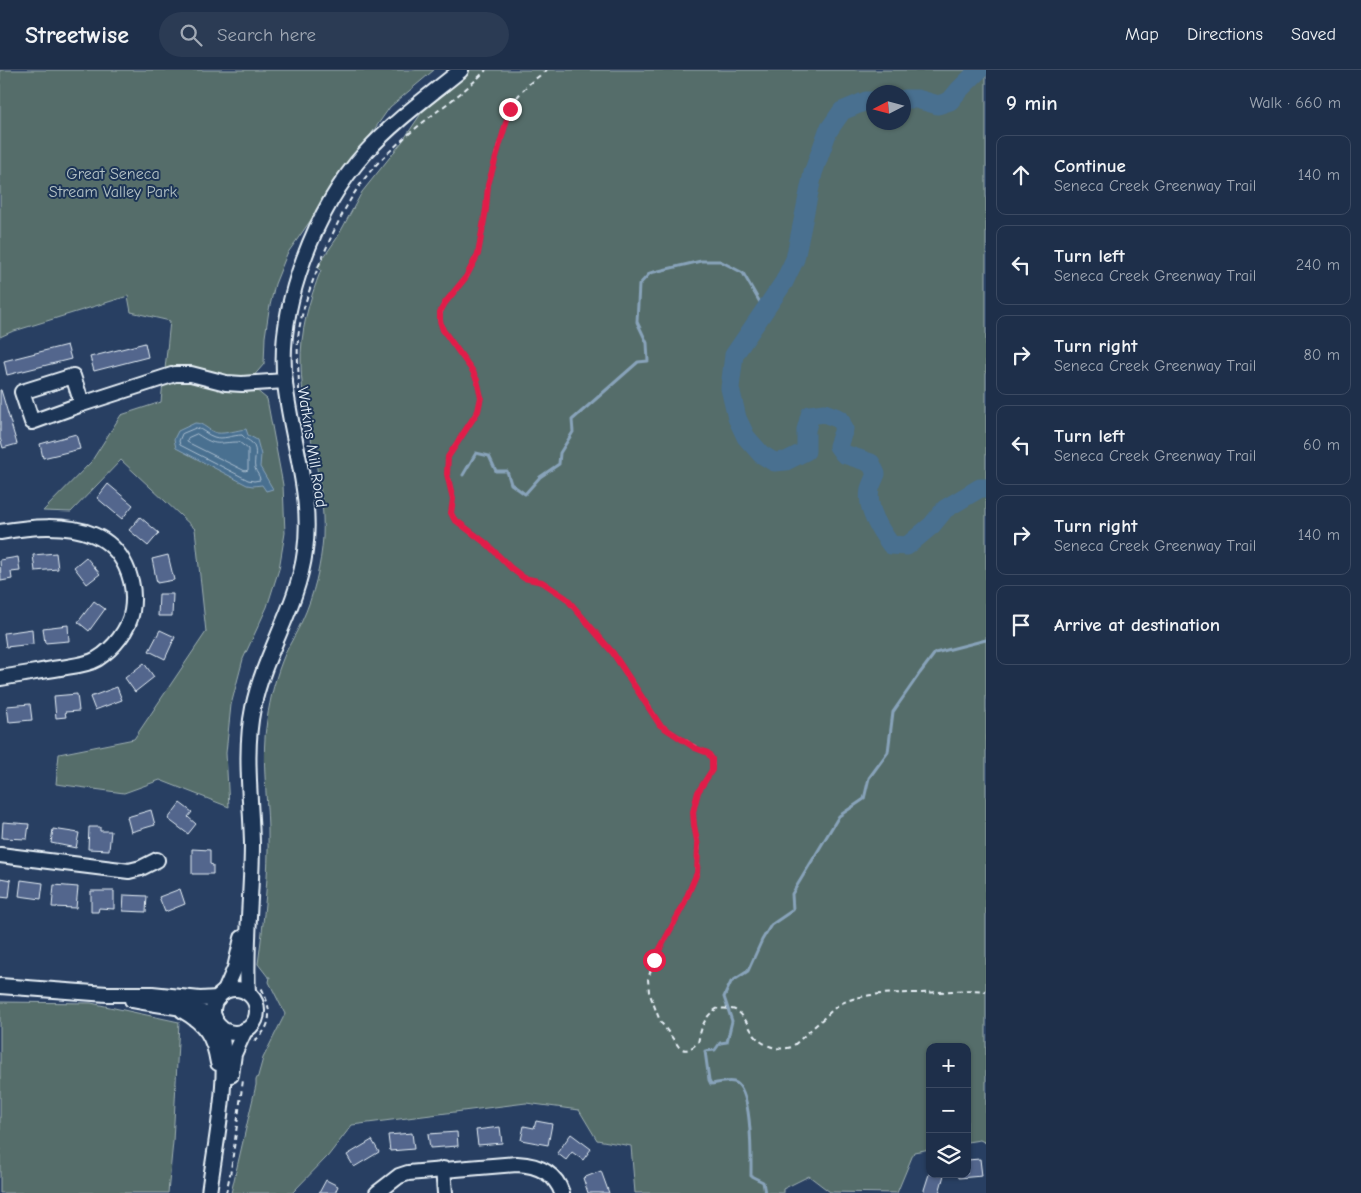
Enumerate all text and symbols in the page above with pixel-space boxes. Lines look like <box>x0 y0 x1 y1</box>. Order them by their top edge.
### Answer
search box <box>159 12 509 57</box>
text: Streetwise <box>25 21 129 49</box>
icon: search <box>177 21 205 49</box>
text: Search here <box>217 24 316 46</box>
text: Map <box>1125 24 1159 45</box>
text: Directions <box>1187 24 1263 45</box>
text: Saved <box>1291 24 1336 45</box>
north arrow <box>866 85 911 130</box>
text: 9 min <box>1006 91 1058 115</box>
text: Walk · 660 m <box>1250 94 1341 112</box>
route end <box>499 98 522 121</box>
text: Continue <box>1054 155 1126 177</box>
icon: ahead <box>1007 161 1035 189</box>
park label: Great Seneca Stream Valley Park <box>49 165 177 201</box>
text: 140 m <box>1298 166 1340 184</box>
text: Seneca Creek Greenway Trail <box>1054 177 1256 195</box>
text: Turn left <box>1054 245 1125 267</box>
icon: left <box>1007 251 1035 279</box>
text: 240 m <box>1296 256 1340 274</box>
text: Seneca Creek Greenway Trail <box>1054 267 1256 285</box>
text: Turn right <box>1054 335 1138 357</box>
icon: right <box>1007 341 1035 369</box>
text: 80 m <box>1303 346 1340 364</box>
text: Seneca Creek Greenway Trail <box>1054 357 1256 375</box>
street label: Watkins Mill Road <box>294 386 330 509</box>
text: Turn left <box>1054 425 1125 447</box>
icon: left <box>1007 431 1035 459</box>
text: 60 m <box>1303 436 1340 454</box>
text: Seneca Creek Greenway Trail <box>1054 447 1256 465</box>
text: Turn right <box>1054 515 1138 537</box>
icon: right <box>1007 521 1035 549</box>
text: 140 m <box>1298 526 1340 544</box>
text: Seneca Creek Greenway Trail <box>1054 537 1256 555</box>
icon: arrive <box>1007 611 1035 639</box>
text: Arrive at destination <box>1054 614 1220 636</box>
route start <box>643 949 666 972</box>
map controls <box>926 1043 971 1178</box>
button: + <box>926 1043 971 1088</box>
button: − <box>926 1088 971 1133</box>
button: layers <box>926 1133 971 1178</box>

